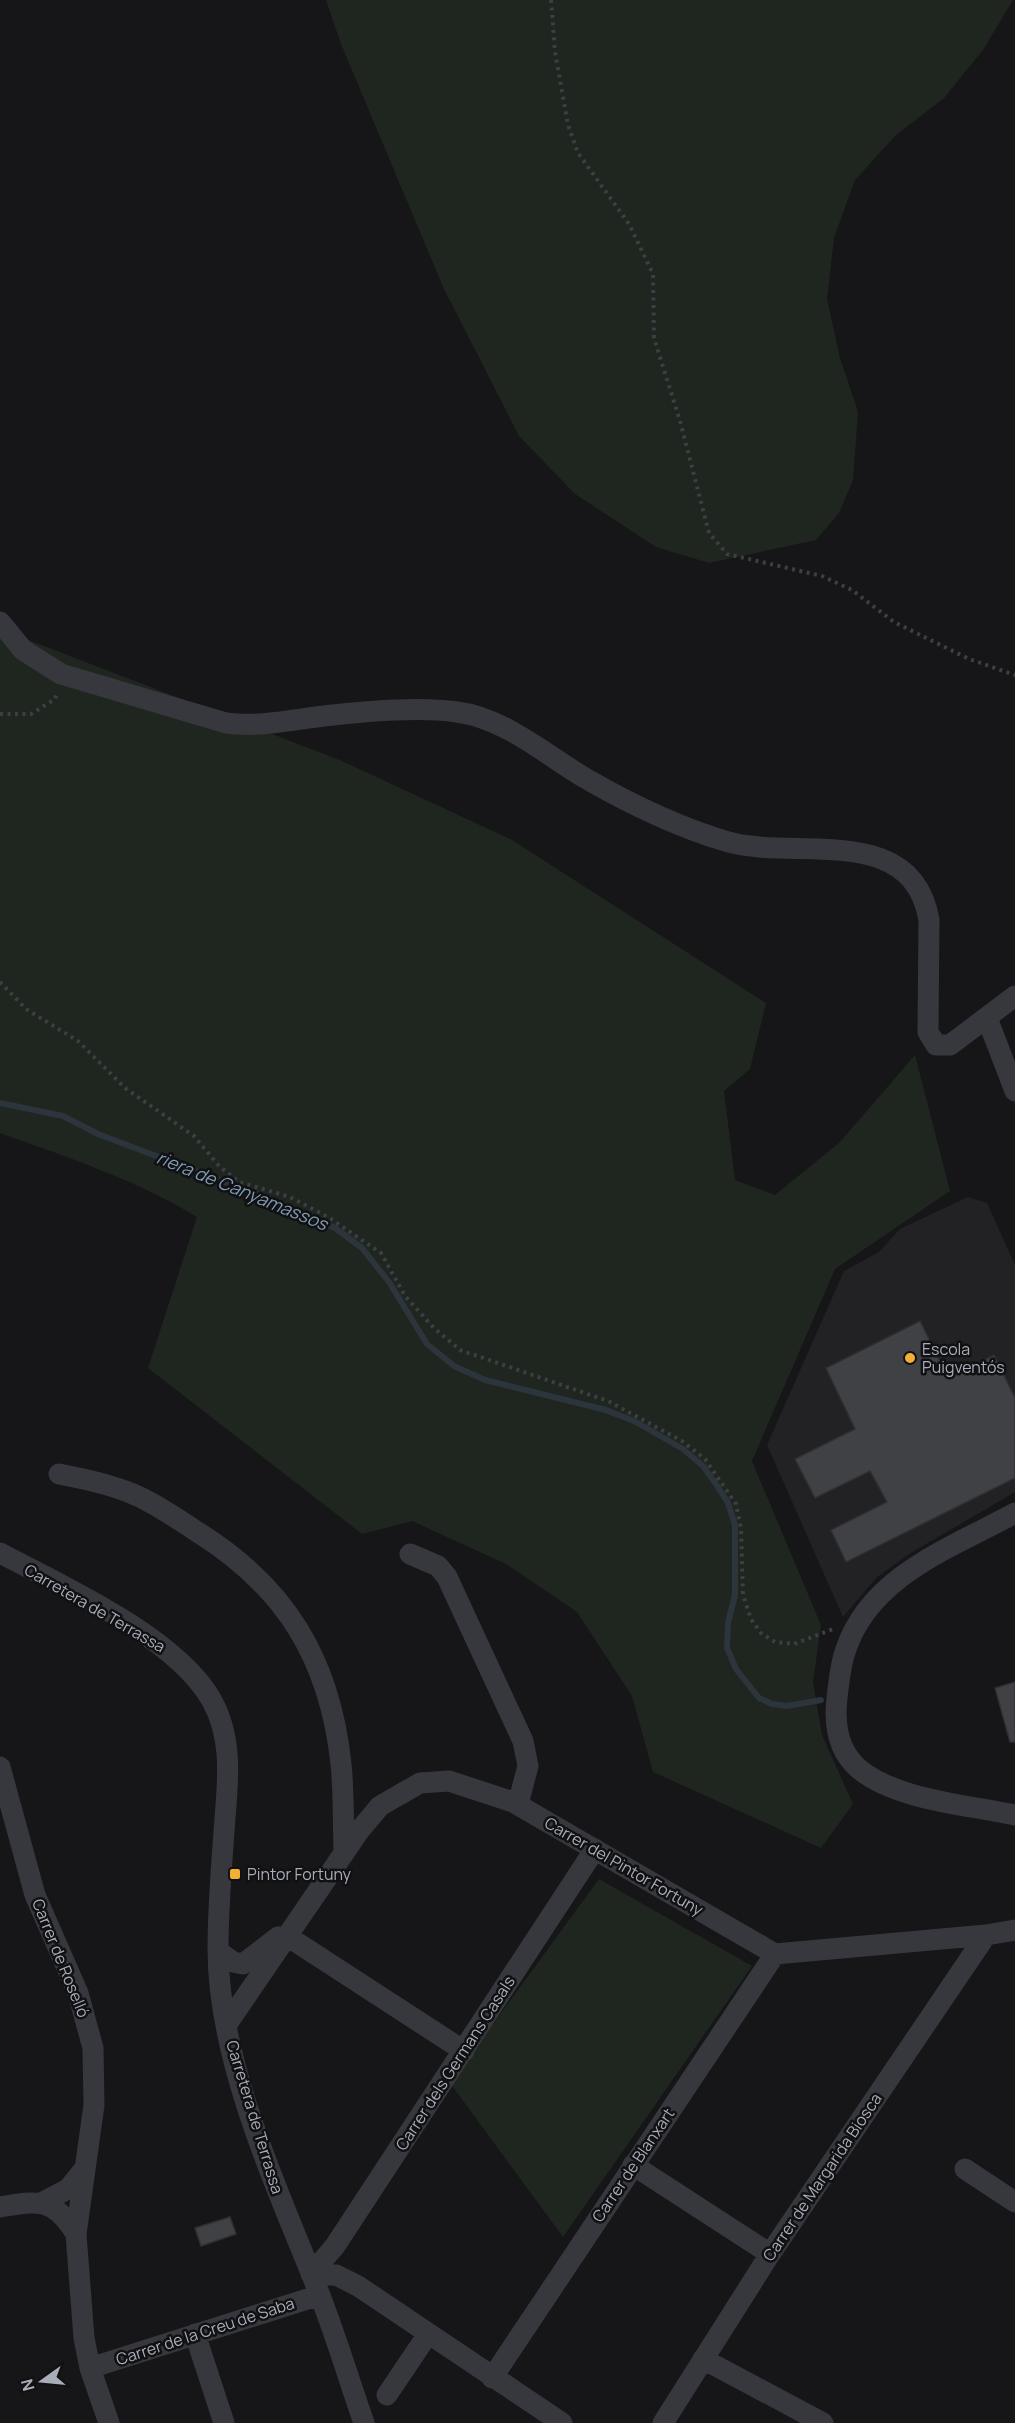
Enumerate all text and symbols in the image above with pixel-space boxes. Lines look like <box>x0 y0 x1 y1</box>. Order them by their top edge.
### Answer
water label: riera de Canyamassos <box>153 1145 333 1236</box>
place label: Escola Puigventós <box>922 1338 1005 1378</box>
marker: Escola Puigventós <box>903 1351 917 1365</box>
street label: Carretera de Terrassa <box>20 1559 170 1657</box>
street label: Carrer del Pintor Fortuny <box>541 1812 708 1921</box>
place label: Pintor Fortuny <box>247 1863 352 1885</box>
marker: Pintor Fortuny <box>228 1867 242 1881</box>
street label: Carrer de Roselló <box>27 1895 95 2021</box>
street label: Carrer dels Germans Casals <box>390 1971 520 2155</box>
street label: Carretera de Terrassa <box>221 2038 289 2196</box>
street label: Carrer de Margarida Biosca <box>757 2089 887 2265</box>
street label: Carrer de Blanxart <box>587 2104 679 2226</box>
street label: Carrer de la Creu de Saba <box>113 2292 297 2370</box>
north arrow <box>12 2351 72 2411</box>
text: N <box>15 2376 40 2393</box>

